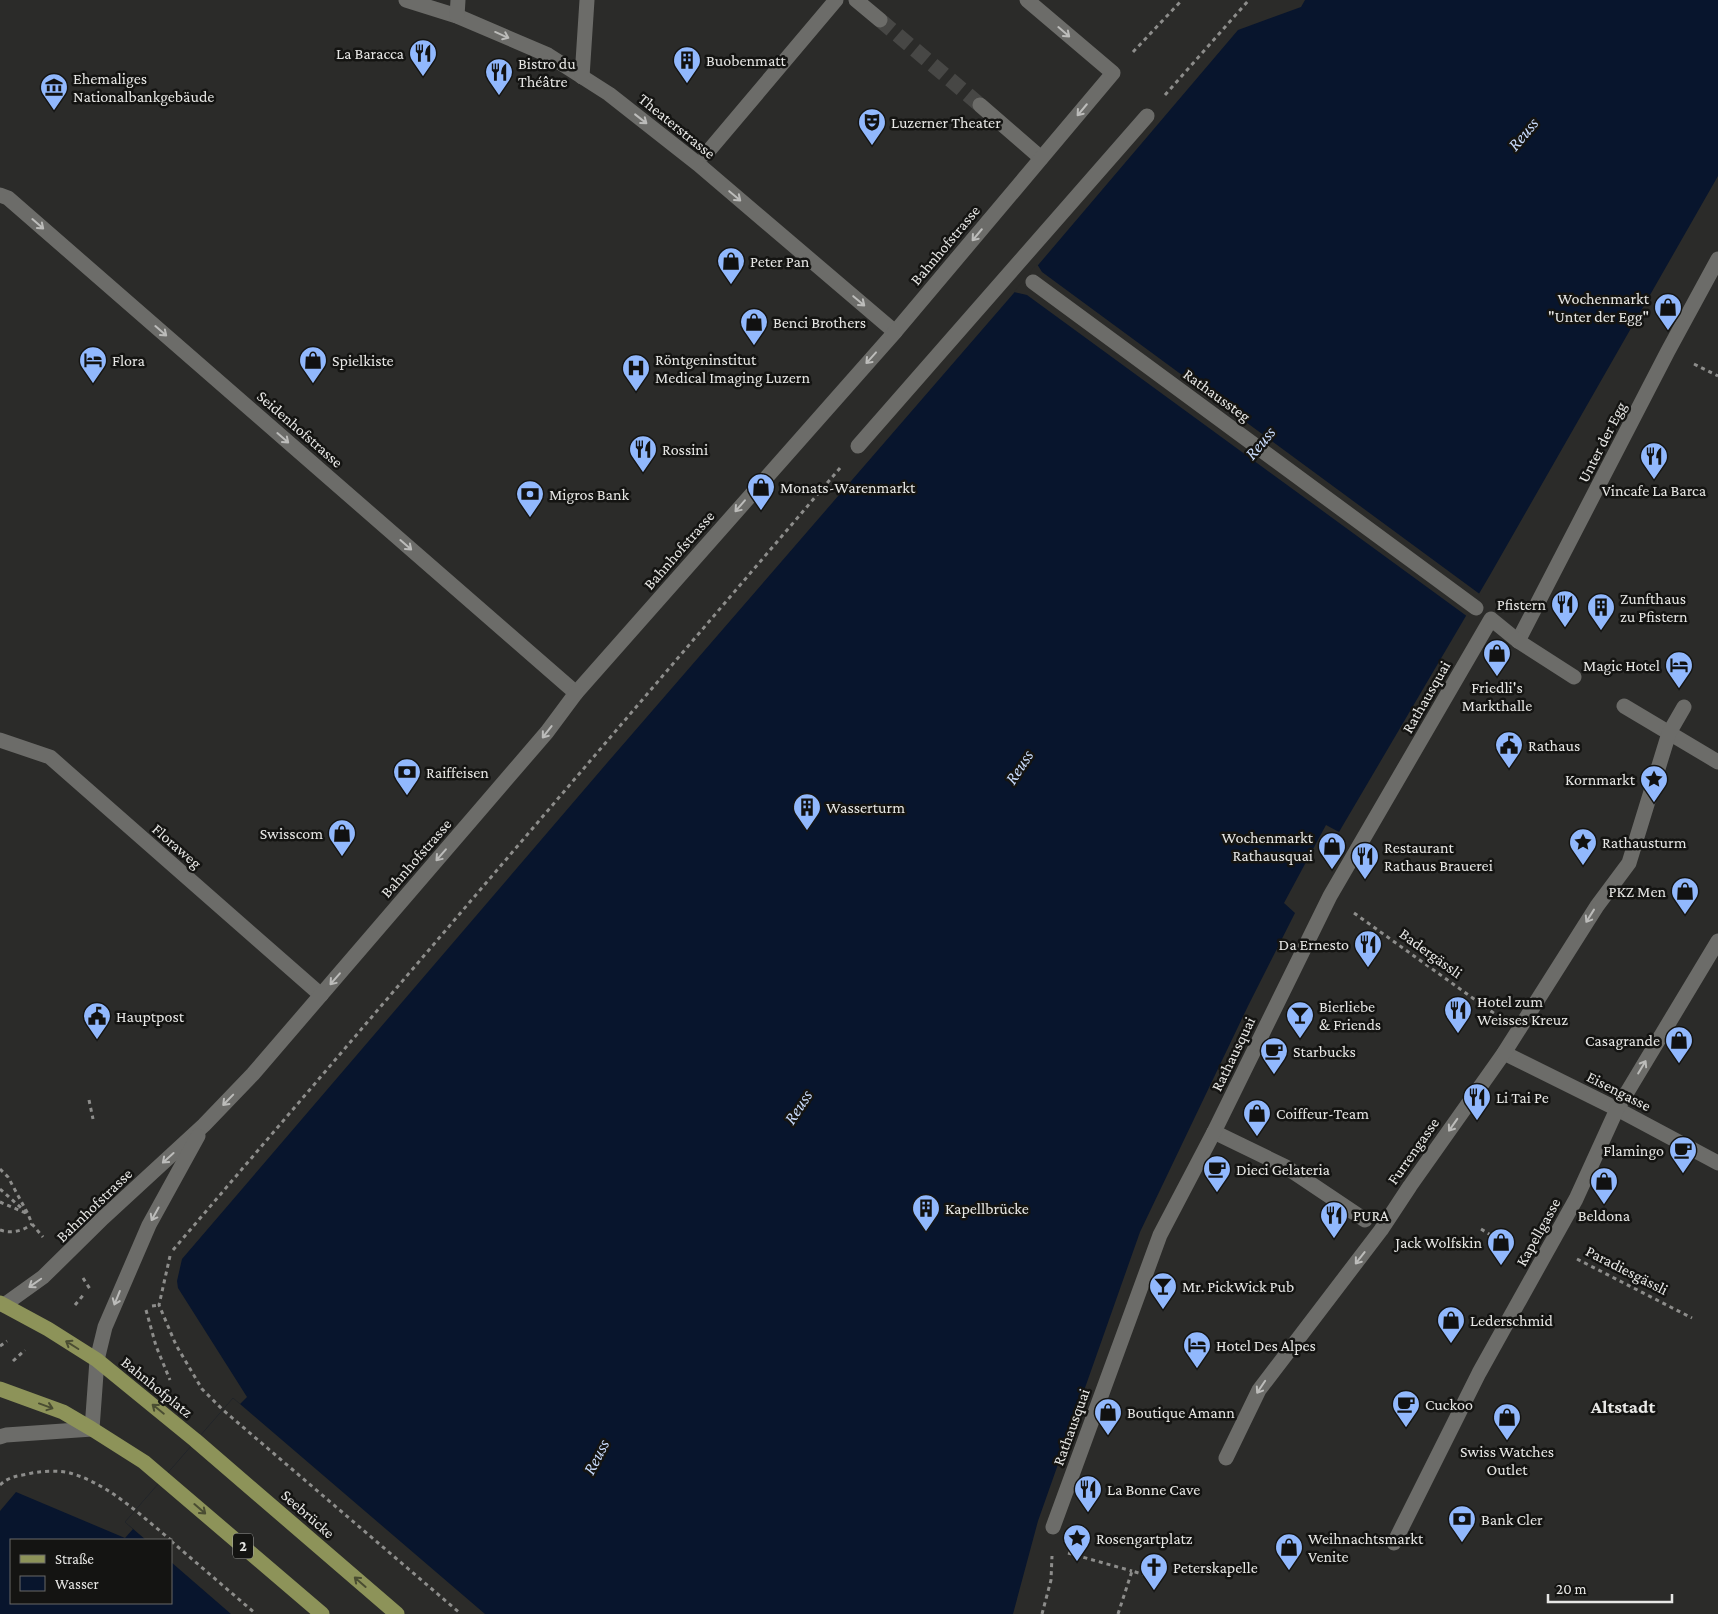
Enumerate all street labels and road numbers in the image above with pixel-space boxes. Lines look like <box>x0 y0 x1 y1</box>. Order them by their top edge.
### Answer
street label: Theaterstrasse <box>635 90 719 162</box>
street label: Bahnhofstrasse <box>907 202 983 288</box>
street label: Rathaussteg <box>1180 365 1254 426</box>
street label: Seidenhofstrasse <box>254 387 346 471</box>
street label: Unter der Egg <box>1574 399 1631 486</box>
street label: Bahnhofstrasse <box>640 507 718 593</box>
street label: Rathausquai <box>1399 658 1454 737</box>
street label: Bahnhofstrasse <box>377 815 455 901</box>
street label: Floraweg <box>148 820 205 873</box>
street label: Badergässli <box>1396 925 1466 982</box>
street label: Rathausquai <box>1208 1014 1259 1094</box>
street label: Eisengasse <box>1584 1068 1654 1115</box>
street label: Furrengasse <box>1384 1114 1443 1188</box>
street label: Bahnhofstrasse <box>53 1165 135 1245</box>
street label: Kapellgasse <box>1512 1195 1564 1269</box>
street label: Paradiesgässli <box>1583 1242 1671 1299</box>
street label: Bahnhofplatz <box>117 1353 196 1422</box>
street label: Rathausquai <box>1049 1386 1094 1468</box>
street label: Seebrücke <box>278 1486 338 1542</box>
road number: 2 <box>233 1534 253 1558</box>

